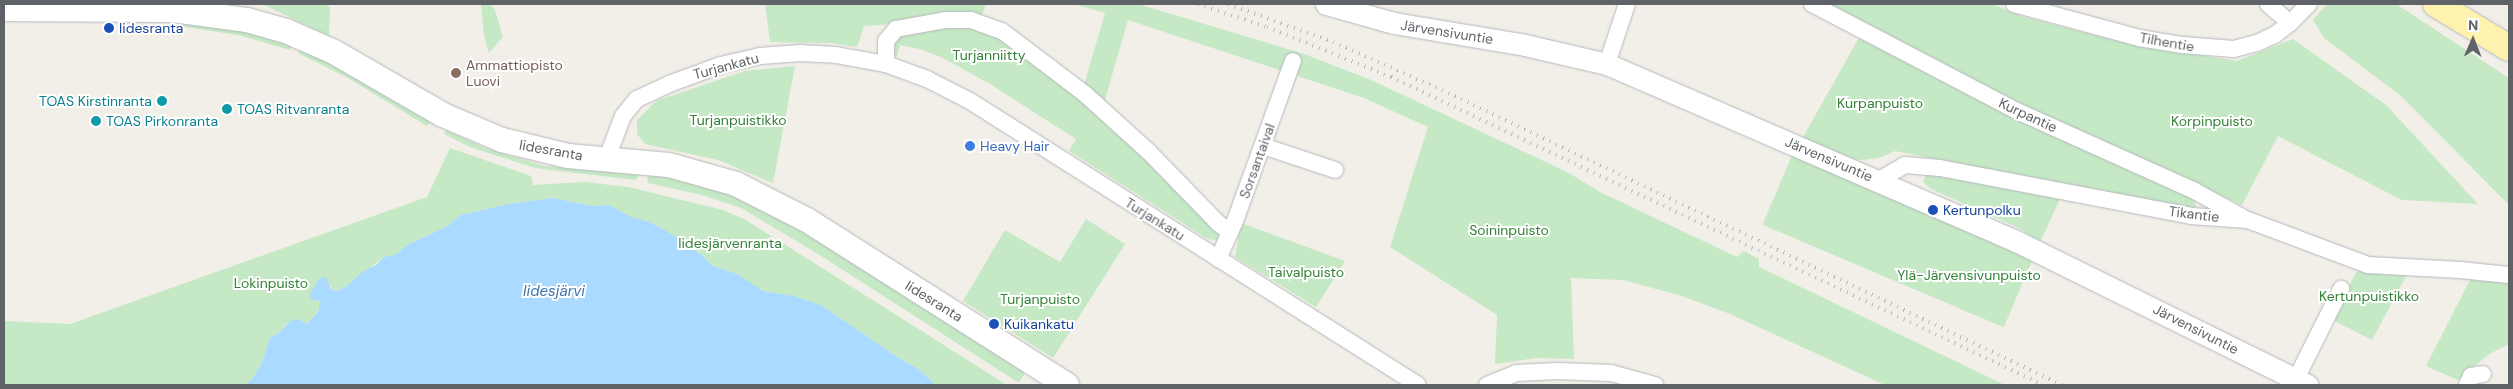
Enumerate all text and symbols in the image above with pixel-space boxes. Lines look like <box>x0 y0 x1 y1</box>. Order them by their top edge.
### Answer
north arrow <box>2448 15 2498 65</box>
street label: Järvensivuntie <box>1400 16 1494 48</box>
text: N <box>2468 16 2479 34</box>
place label: Iidesranta <box>119 20 183 36</box>
marker: Iidesranta <box>103 22 115 34</box>
street label: Tilhentie <box>2138 29 2196 55</box>
park label: Turjanniitty <box>953 47 1025 63</box>
street label: Turjankatu <box>691 49 761 83</box>
place label: Ammattiopisto Luovi <box>466 57 563 90</box>
marker: Ammattiopisto Luovi <box>450 67 462 79</box>
place label: TOAS Kirstinranta <box>39 93 152 109</box>
street label: Kurpantie <box>1996 94 2060 136</box>
marker: TOAS Kirstinranta <box>156 95 168 107</box>
park label: Kurpanpuisto <box>1837 95 1923 111</box>
place label: TOAS Ritvanranta <box>237 101 349 117</box>
marker: TOAS Ritvanranta <box>221 103 233 115</box>
park label: Turjanpuistikko <box>689 112 787 128</box>
place label: TOAS Pirkonranta <box>106 113 218 129</box>
park label: Korpinpuisto <box>2171 113 2253 129</box>
marker: TOAS Pirkonranta <box>90 115 102 127</box>
street label: Sorsantaival <box>1236 121 1278 201</box>
street label: Järvensivuntie <box>1783 133 1875 185</box>
street label: Iidesranta <box>518 136 584 164</box>
place label: Heavy Hair <box>980 138 1049 154</box>
marker: Heavy Hair <box>964 140 976 152</box>
street label: Turjankatu <box>1122 194 1188 244</box>
place label: Kertunpolku <box>1943 202 2021 218</box>
street label: Tikantie <box>2168 203 2220 225</box>
marker: Kertunpolku <box>1927 204 1939 216</box>
park label: Soininpuisto <box>1469 222 1549 238</box>
park label: Iidesjärvenranta <box>678 235 782 251</box>
park label: Taivalpuisto <box>1268 264 1344 280</box>
park label: Ylä-Järvensivunpuisto <box>1897 267 2041 283</box>
park label: Lokinpuisto <box>234 275 308 291</box>
street label: Iidesranta <box>902 277 966 325</box>
water label: Iidesjärvi <box>523 283 585 301</box>
park label: Kertunpuistikko <box>2319 288 2419 304</box>
park label: Turjanpuisto <box>1000 291 1080 307</box>
street label: Järvensivuntie <box>2151 300 2241 358</box>
place label: Kuikankatu <box>1004 316 1074 332</box>
marker: Kuikankatu <box>988 318 1000 330</box>

